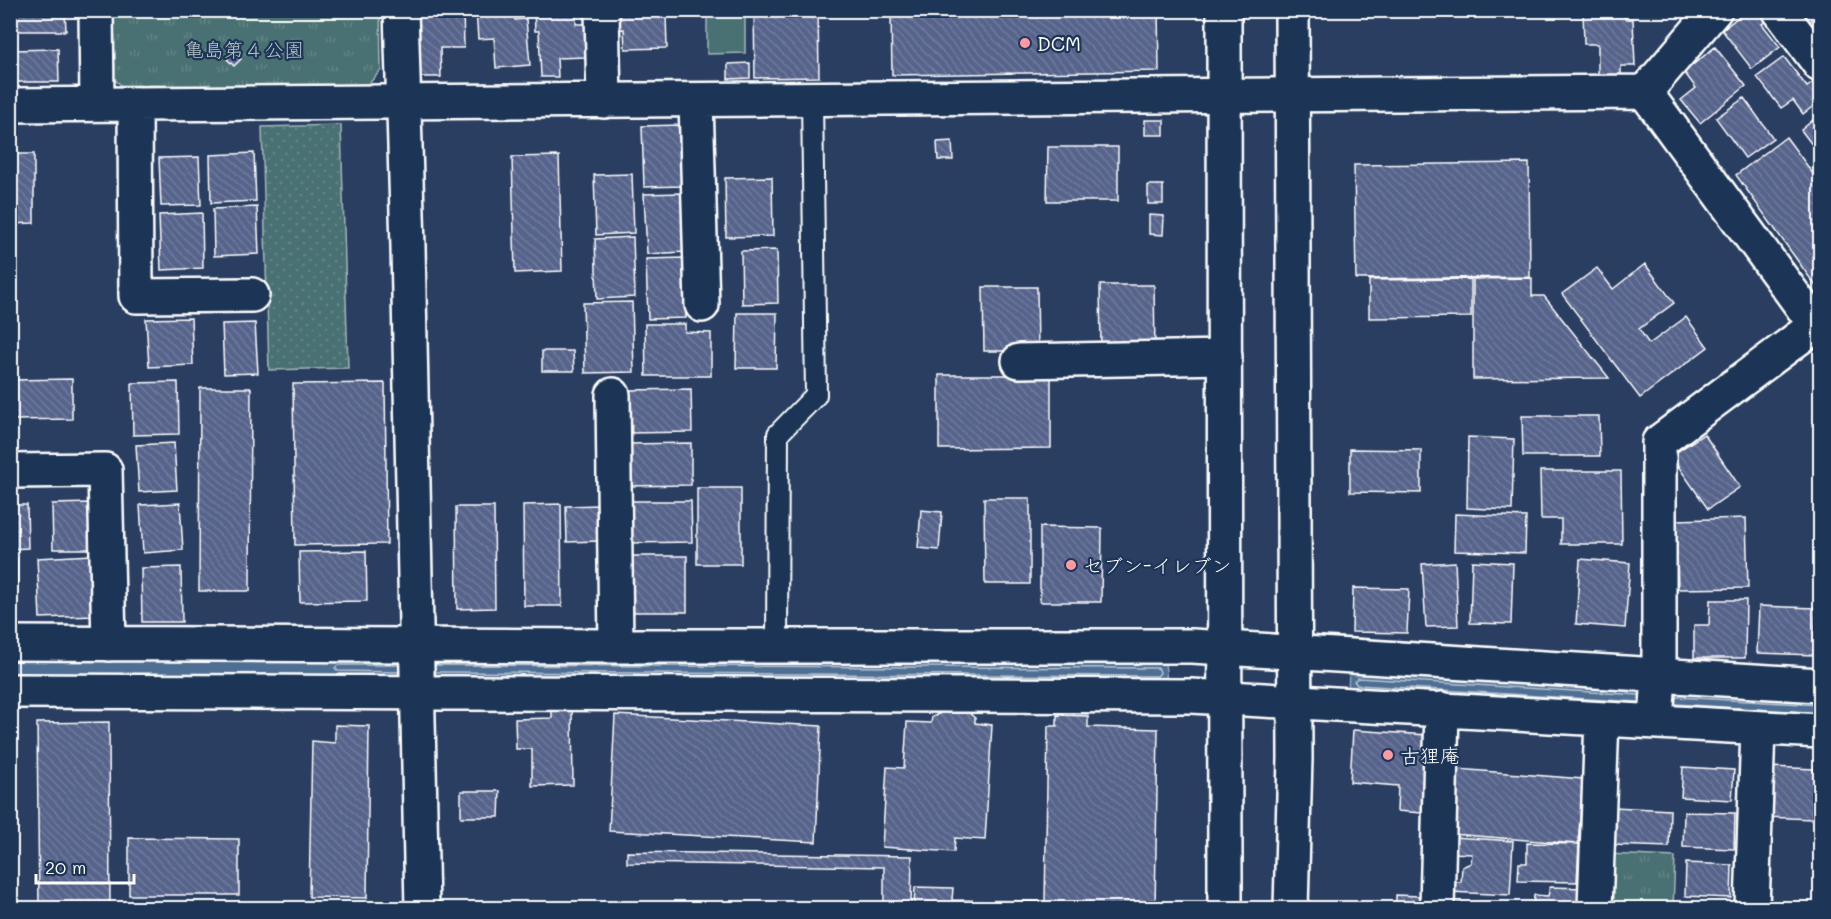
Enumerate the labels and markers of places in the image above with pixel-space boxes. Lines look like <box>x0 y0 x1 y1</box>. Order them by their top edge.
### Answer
place label: DCM <box>1037 30 1081 56</box>
marker: DCM <box>1018 36 1032 50</box>
place label: セブン-イレブン <box>1083 552 1231 578</box>
marker: セブン-イレブン <box>1064 558 1078 572</box>
place label: 古狸庵 <box>1400 742 1460 768</box>
marker: 古狸庵 <box>1381 748 1395 762</box>

